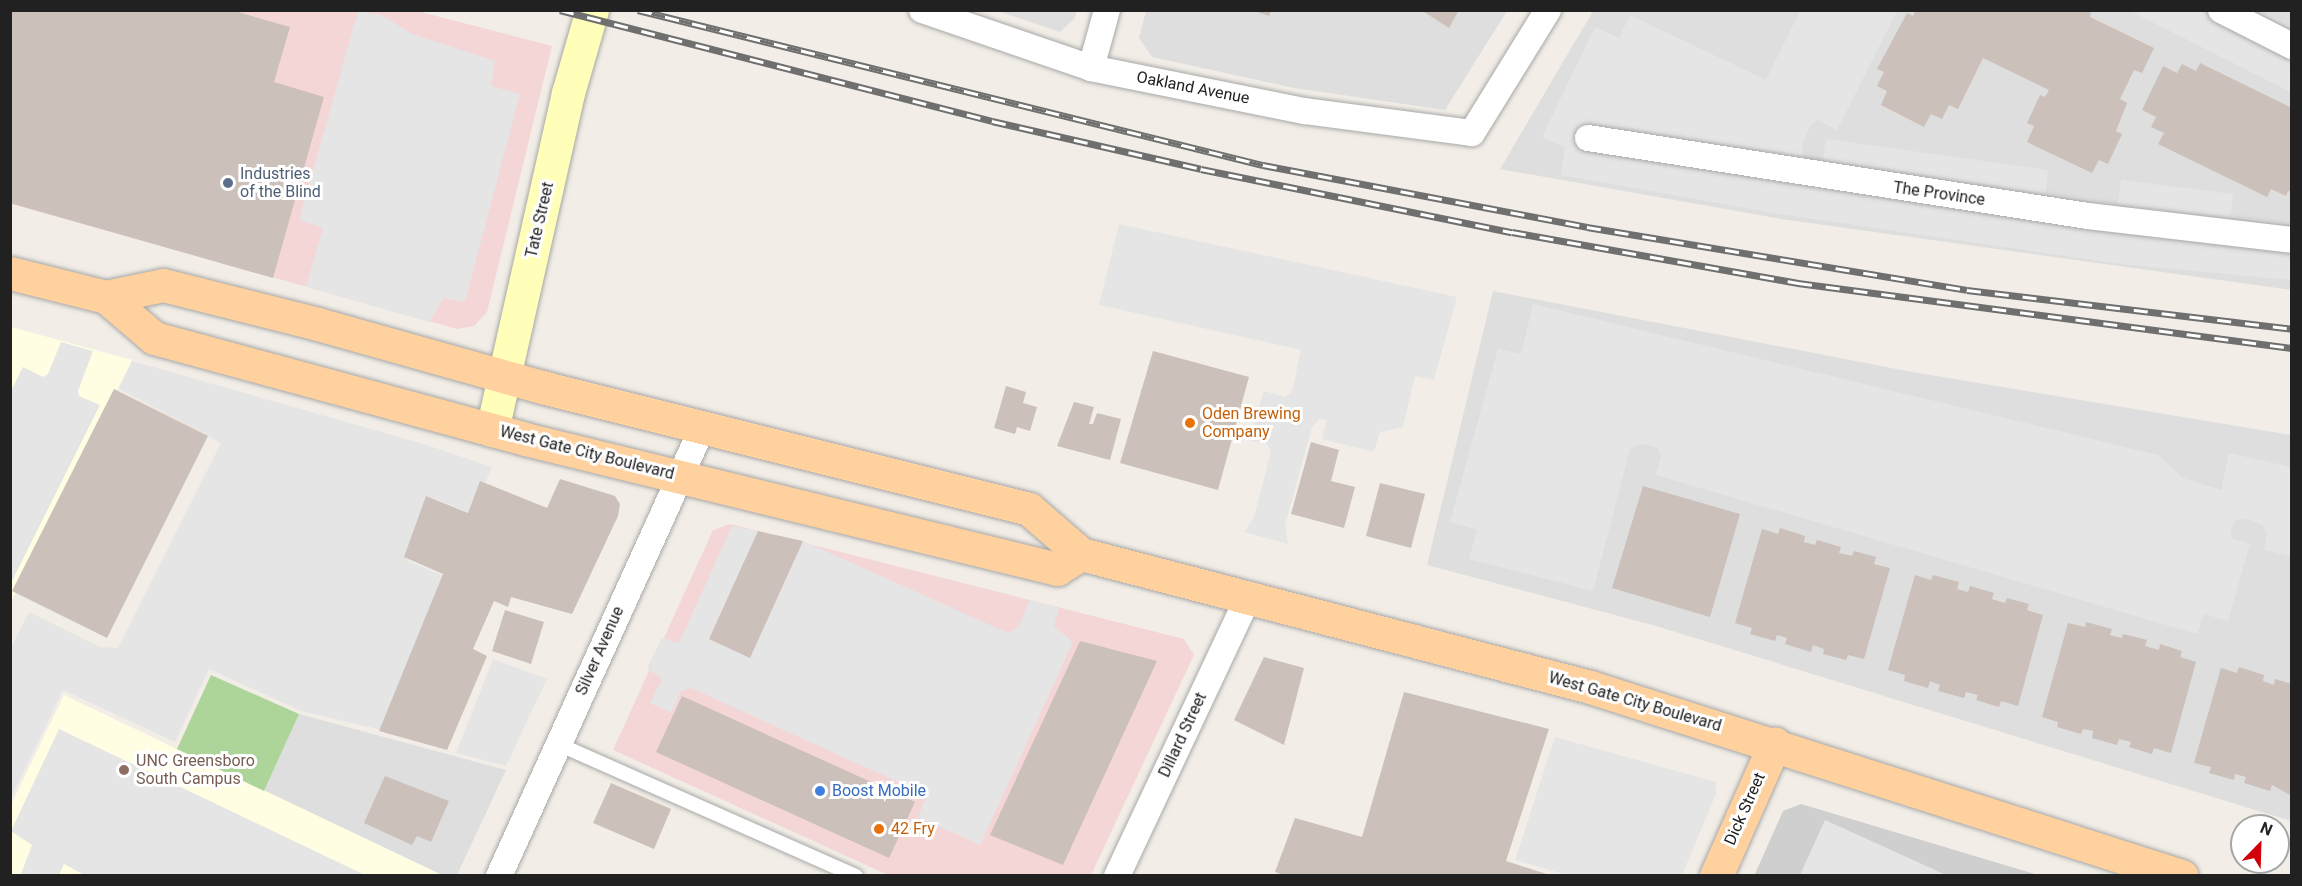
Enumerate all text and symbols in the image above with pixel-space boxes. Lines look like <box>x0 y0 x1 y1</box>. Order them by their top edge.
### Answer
street label: Oakland Avenue <box>1135 68 1251 108</box>
place label: Industries of the Blind <box>240 164 321 202</box>
marker: Industries of the Blind <box>221 176 235 190</box>
street label: The Province <box>1892 178 1986 210</box>
street label: Tate Street <box>522 180 558 260</box>
place label: Oden Brewing Company <box>1202 404 1301 442</box>
marker: Oden Brewing Company <box>1183 416 1197 430</box>
street label: West Gate City Boulevard <box>498 422 676 484</box>
street label: Silver Avenue <box>572 604 628 698</box>
street label: West Gate City Boulevard <box>1546 668 1724 736</box>
street label: Dillard Street <box>1155 690 1211 780</box>
place label: UNC Greensboro South Campus <box>136 751 255 789</box>
marker: UNC Greensboro South Campus <box>117 763 131 777</box>
street label: Dick Street <box>1721 770 1769 848</box>
place label: Boost Mobile <box>832 781 926 801</box>
marker: Boost Mobile <box>813 784 827 798</box>
north arrow <box>2230 814 2290 874</box>
text: N <box>2258 818 2275 840</box>
place label: 42 Fry <box>891 819 935 839</box>
marker: 42 Fry <box>872 822 886 836</box>

